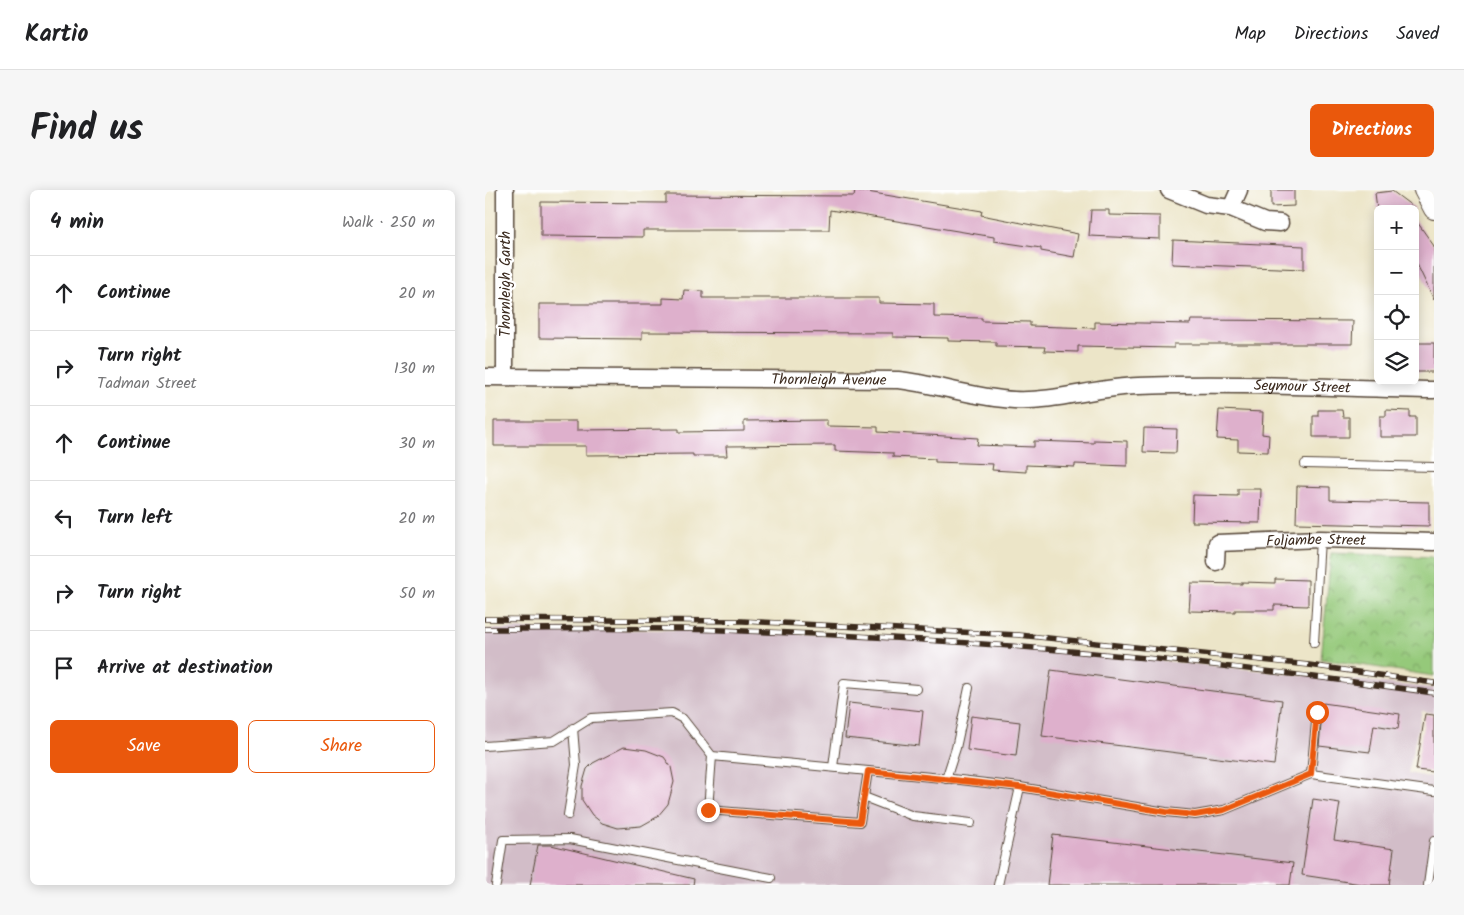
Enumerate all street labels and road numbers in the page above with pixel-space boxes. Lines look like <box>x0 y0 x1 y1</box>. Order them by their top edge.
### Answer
street label: Thornleigh Garth <box>494 231 518 337</box>
street label: Thornleigh Avenue <box>771 368 887 393</box>
street label: Seymour Street <box>1253 374 1351 401</box>
street label: Foljambe Street <box>1266 528 1366 554</box>

